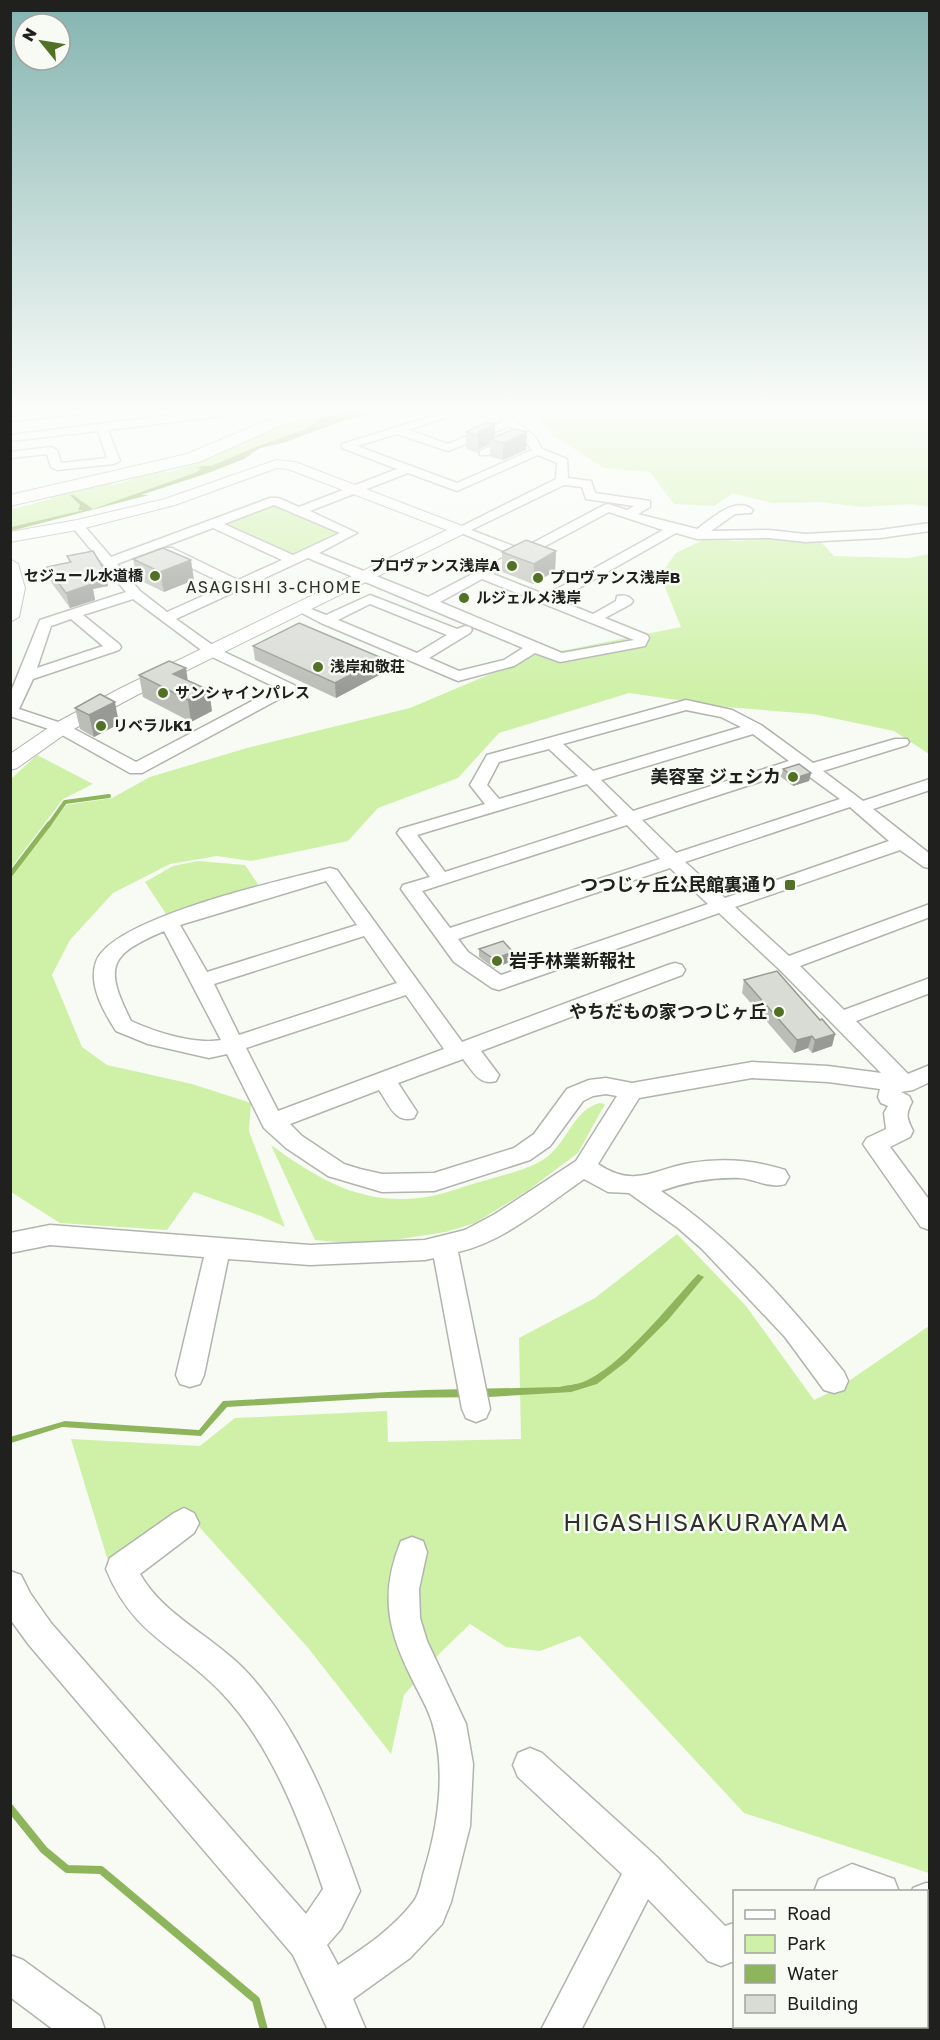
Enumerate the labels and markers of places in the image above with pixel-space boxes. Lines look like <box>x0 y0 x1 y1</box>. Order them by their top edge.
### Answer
place label: プロヴァンス浅岸A <box>370 556 500 574</box>
marker: プロヴァンス浅岸A <box>505 559 519 573</box>
place label: セジュール水道橋 <box>24 566 144 584</box>
place label: プロヴァンス浅岸B <box>550 568 681 586</box>
marker: セジュール水道橋 <box>148 569 162 583</box>
marker: プロヴァンス浅岸B <box>531 571 545 585</box>
place label: ルジェルメ浅岸 <box>476 588 581 606</box>
marker: ルジェルメ浅岸 <box>457 591 471 605</box>
place label: 浅岸和敬荘 <box>330 657 405 675</box>
marker: 浅岸和敬荘 <box>311 660 325 674</box>
place label: サンシャインパレス <box>175 683 310 701</box>
marker: サンシャインパレス <box>156 686 170 700</box>
place label: リベラルK1 <box>113 716 192 734</box>
marker: リベラルK1 <box>94 719 108 733</box>
place label: 美容室 ジェシカ <box>651 765 781 787</box>
marker: 美容室 ジェシカ <box>786 770 800 784</box>
place label: つつじヶ丘公民館裏通り <box>580 873 778 895</box>
marker: つつじヶ丘公民館裏通り <box>783 878 797 892</box>
place label: 岩手林業新報社 <box>509 949 635 971</box>
marker: 岩手林業新報社 <box>490 954 504 968</box>
place label: やちだもの家つつじヶ丘 <box>569 1000 767 1022</box>
marker: やちだもの家つつじヶ丘 <box>772 1005 786 1019</box>

